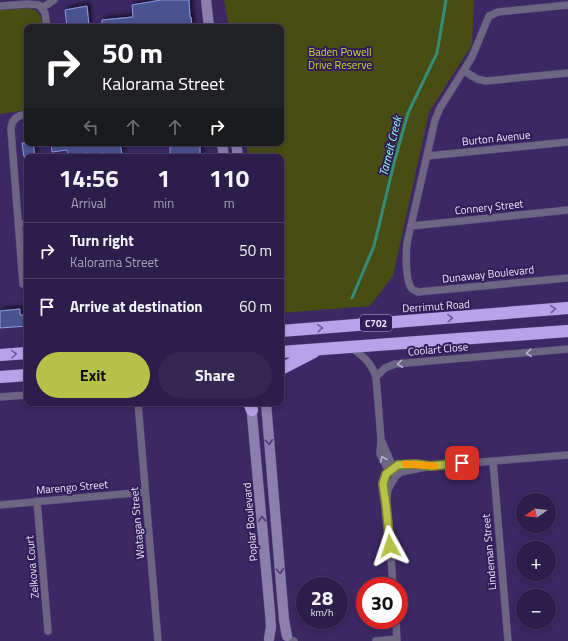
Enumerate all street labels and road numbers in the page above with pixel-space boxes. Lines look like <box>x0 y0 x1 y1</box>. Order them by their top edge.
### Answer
street label: Burton Avenue <box>461 126 532 150</box>
street label: Connery Street <box>454 195 524 219</box>
street label: Dunaway Boulevard <box>441 261 535 287</box>
street label: Derrimut Road <box>402 296 471 316</box>
road number: C702 <box>360 315 392 331</box>
street label: Coolart Close <box>407 338 469 360</box>
street label: Marengo Street <box>35 476 109 498</box>
street label: Poplar Boulevard <box>239 482 261 562</box>
street label: Watagan Street <box>126 486 148 560</box>
street label: Lindeman Street <box>478 513 500 591</box>
street label: Zelkova Court <box>21 535 43 599</box>

